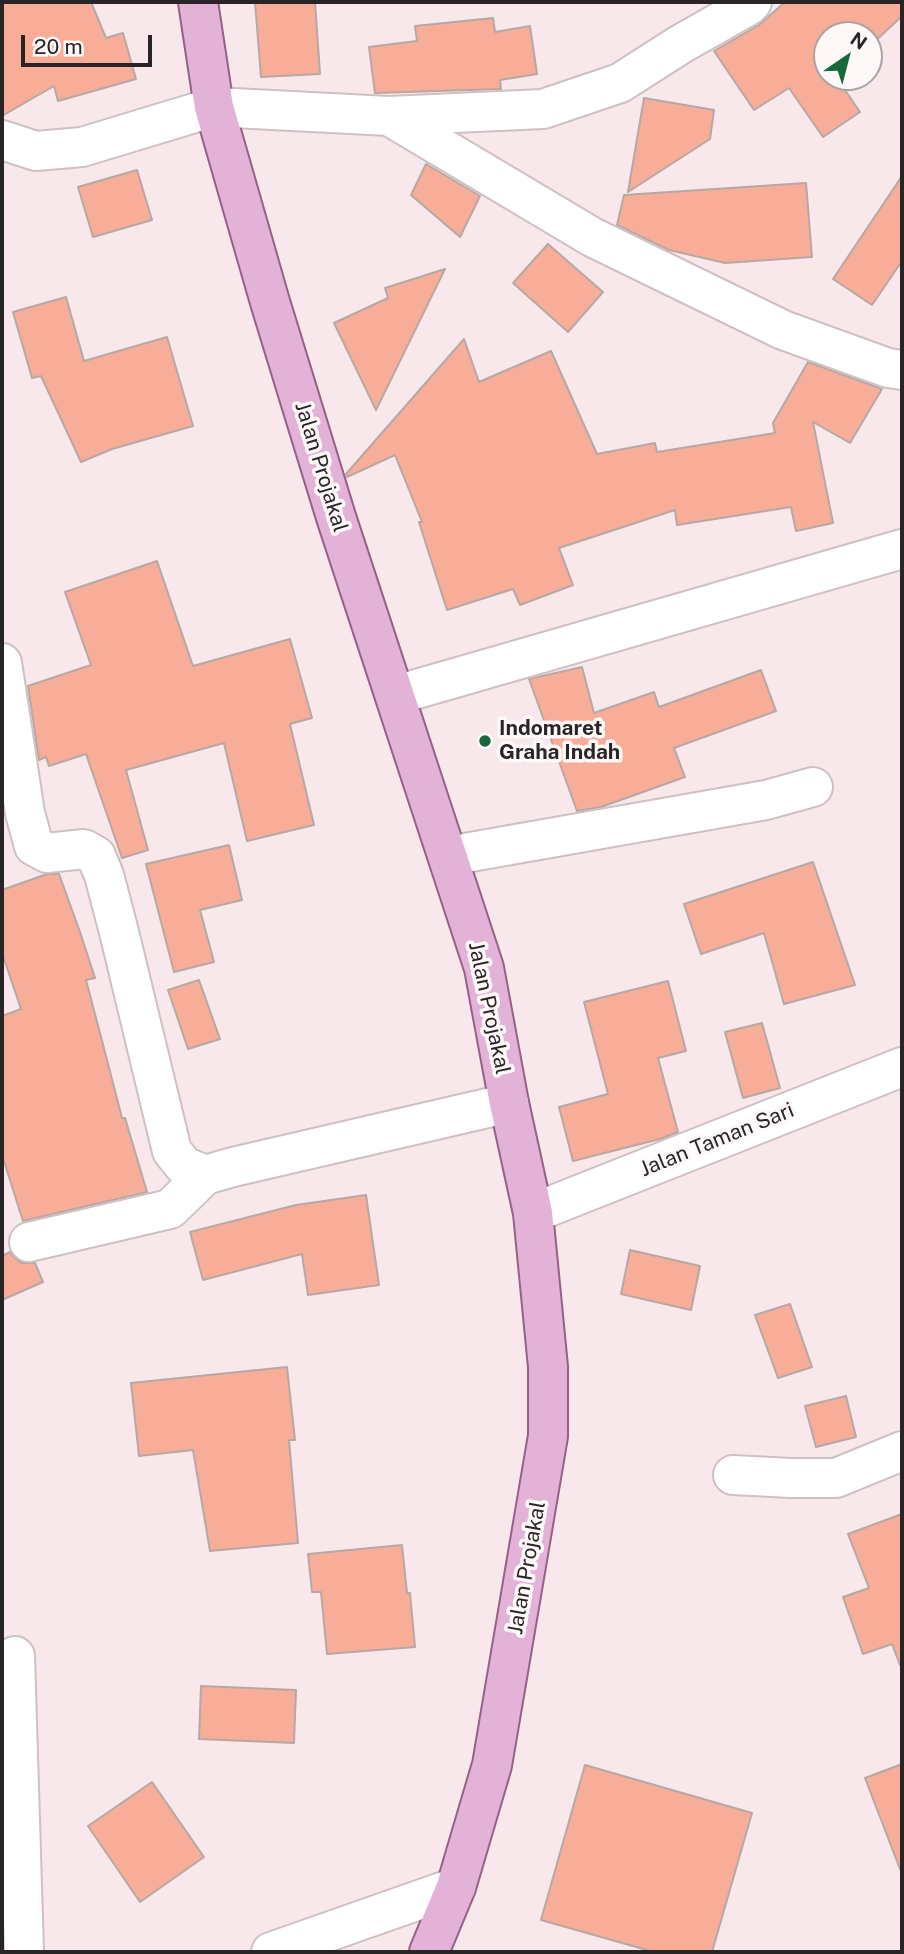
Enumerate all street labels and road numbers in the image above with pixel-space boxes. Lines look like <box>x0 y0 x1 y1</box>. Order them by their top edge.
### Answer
street label: Jalan Projakal <box>289 399 353 535</box>
street label: Jalan Projakal <box>463 939 515 1077</box>
street label: Jalan Taman Sari <box>636 1098 798 1182</box>
street label: Jalan Projakal <box>503 1499 551 1637</box>

